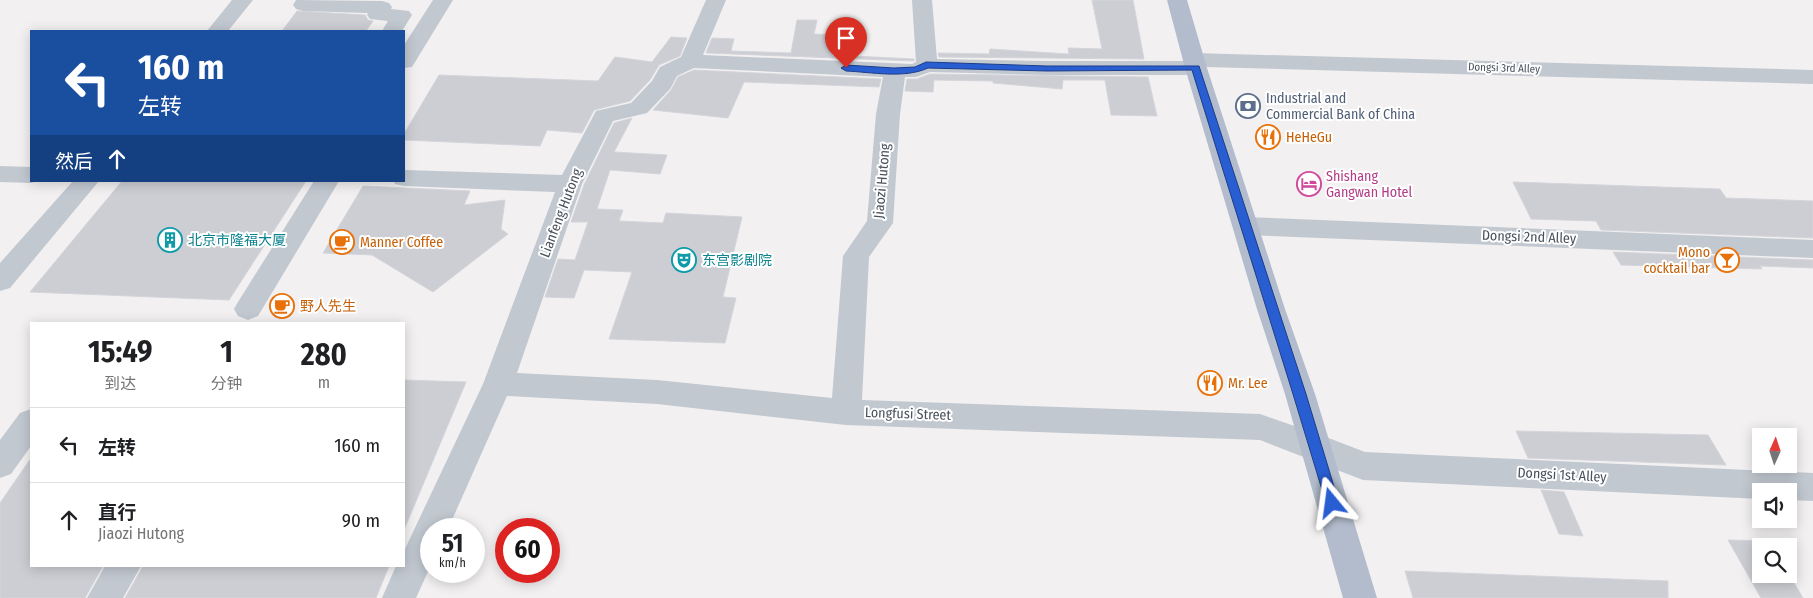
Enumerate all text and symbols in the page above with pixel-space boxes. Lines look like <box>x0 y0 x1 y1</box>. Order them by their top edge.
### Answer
pin <box>825 17 867 68</box>
icon: arrive <box>832 24 860 52</box>
text: 160 m <box>138 46 224 88</box>
icon: left <box>55 50 120 115</box>
street label: Dongsi 3rd Alley <box>1468 60 1540 76</box>
place label: Industrial and Commercial Bank of China <box>1266 90 1415 123</box>
text: 左转 <box>138 93 182 120</box>
bank icon: Industrial and Commercial Bank of China <box>1235 93 1261 119</box>
restaurant icon: HeHeGu <box>1255 124 1281 150</box>
place label: HeHeGu <box>1286 129 1332 146</box>
street label: Jiaozi Hutong <box>870 142 894 219</box>
icon: ahead <box>103 145 131 173</box>
text: 然后 <box>55 150 93 173</box>
street label: Lianfeng Hutong <box>536 166 586 260</box>
place label: Shishang Gangwan Hotel <box>1326 168 1412 201</box>
hotel icon: Shishang Gangwan Hotel <box>1296 171 1322 197</box>
building icon: 北京市隆福大厦 <box>157 227 183 253</box>
street label: Dongsi 2nd Alley <box>1482 227 1577 247</box>
cafe icon: Manner Coffee <box>329 229 355 255</box>
place label: 北京市隆福大厦 <box>188 232 286 249</box>
place label: Manner Coffee <box>360 234 443 251</box>
place label: Mono cocktail bar <box>1643 244 1710 277</box>
theatre icon: 东宫影剧院 <box>671 247 697 273</box>
bar icon: Mono cocktail bar <box>1714 247 1740 273</box>
place label: 东宫影剧院 <box>702 252 772 269</box>
cafe icon: 野人先生 <box>269 293 295 319</box>
place label: 野人先生 <box>300 298 356 315</box>
text: 15:49 <box>88 334 153 370</box>
text: 1 <box>220 334 233 370</box>
text: 280 <box>301 337 347 373</box>
restaurant icon: Mr. Lee <box>1197 370 1223 396</box>
text: m <box>318 373 330 392</box>
text: 到达 <box>104 374 136 393</box>
text: 分钟 <box>211 374 243 393</box>
place label: Mr. Lee <box>1228 375 1268 392</box>
street label: Longfusi Street <box>865 404 952 424</box>
north arrow <box>1752 428 1798 472</box>
map controls <box>1752 428 1797 583</box>
icon: left <box>55 431 83 459</box>
text: 160 m <box>334 434 380 457</box>
text: 左转 <box>98 436 136 459</box>
street label: Dongsi 1st Alley <box>1517 464 1608 486</box>
position arrow <box>1305 476 1357 528</box>
button: sound <box>1752 483 1797 528</box>
text: 直行 <box>98 501 136 524</box>
icon: ahead <box>55 506 83 534</box>
text: 90 m <box>342 509 380 532</box>
speed limit sign: 60 <box>495 518 560 583</box>
text: Jiaozi Hutong <box>98 524 184 543</box>
text: 51 <box>442 529 463 559</box>
button: search <box>1752 538 1797 583</box>
text: km/h <box>439 556 466 570</box>

